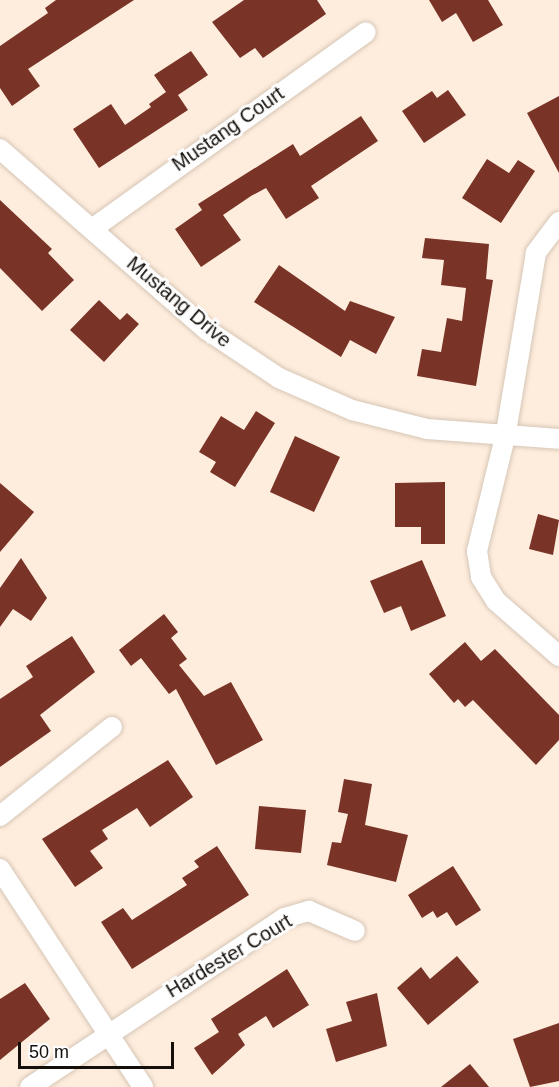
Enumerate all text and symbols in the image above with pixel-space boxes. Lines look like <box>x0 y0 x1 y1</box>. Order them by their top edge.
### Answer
street label: Mustang Court <box>167 82 289 176</box>
street label: Mustang Drive <box>122 251 236 353</box>
street label: Hardester Court <box>162 909 296 1003</box>
scale bar <box>21 1030 177 1068</box>
text: 50 m <box>29 1042 69 1062</box>

